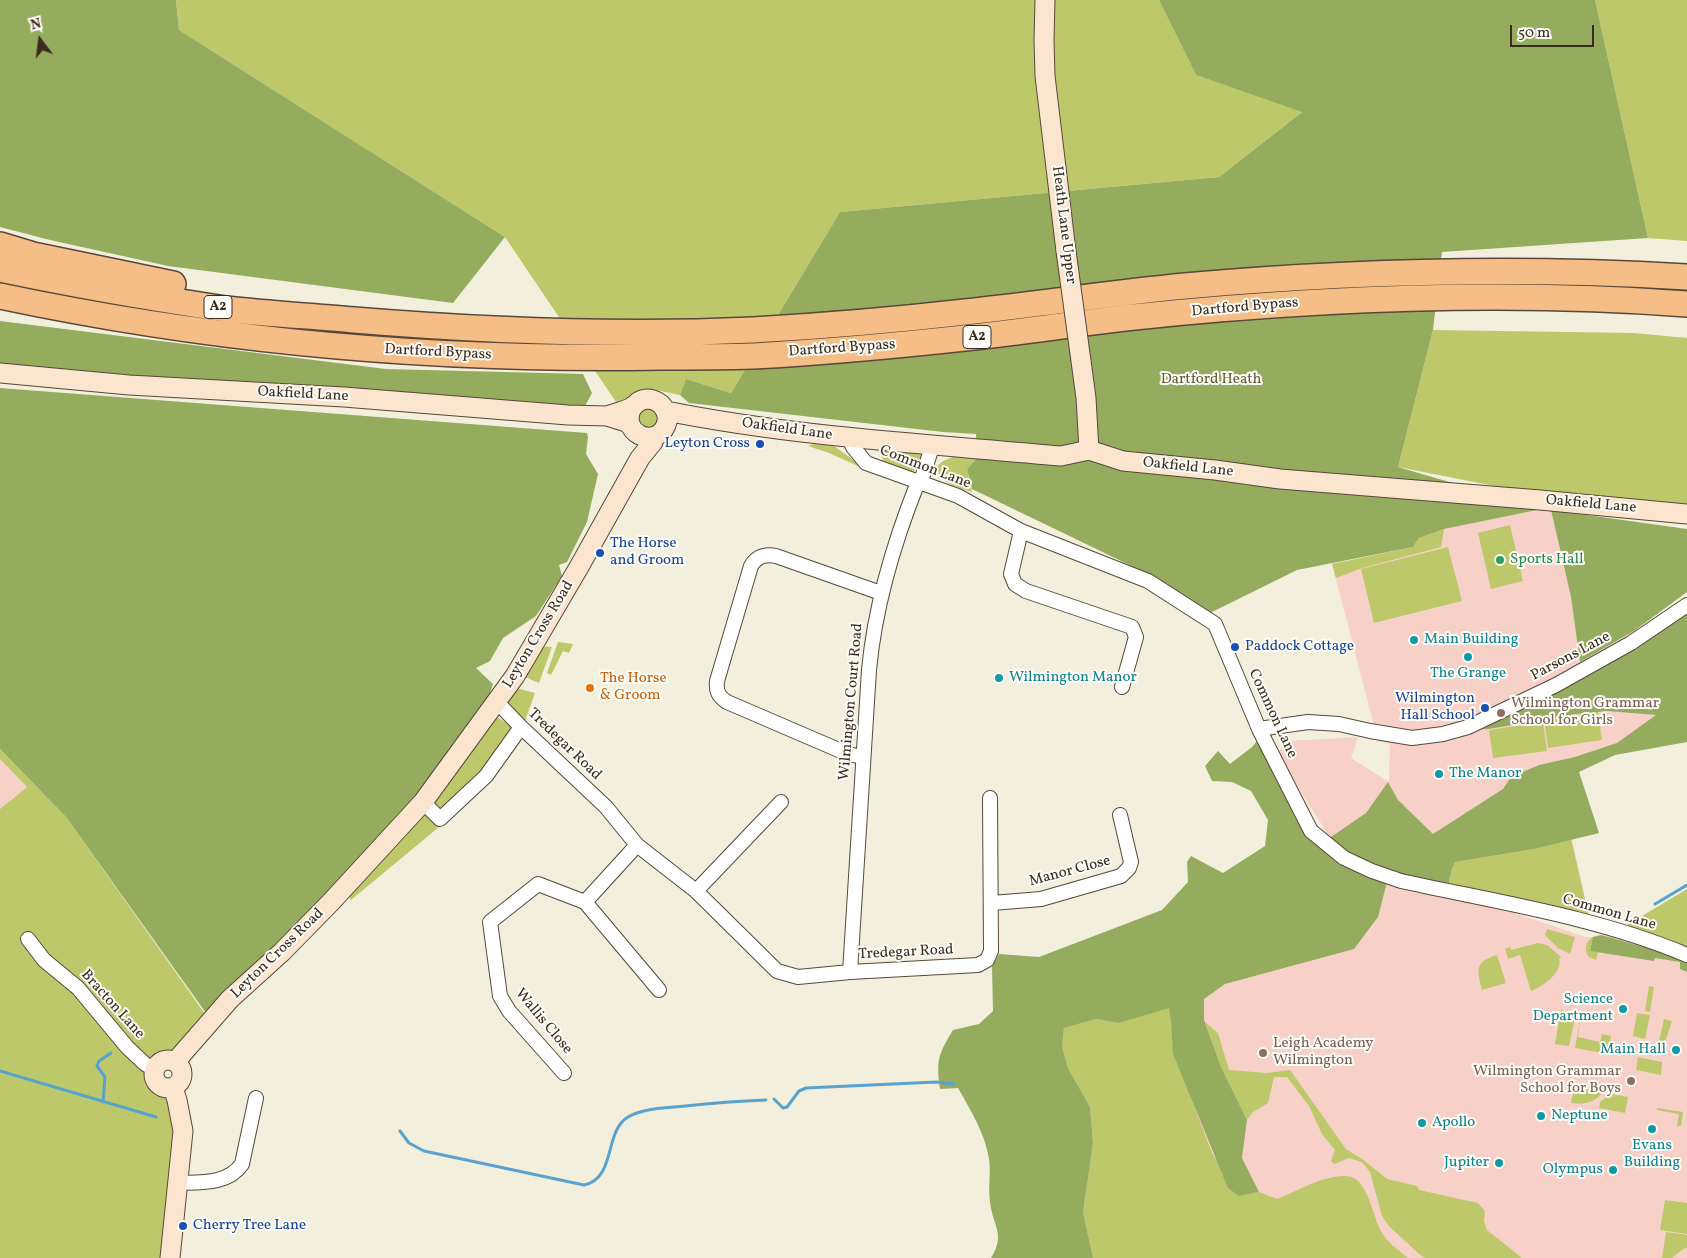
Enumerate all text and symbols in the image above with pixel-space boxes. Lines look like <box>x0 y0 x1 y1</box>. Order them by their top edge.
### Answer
north arrow <box>15 15 65 65</box>
text: N <box>29 15 43 36</box>
scale bar <box>1512 15 1596 47</box>
text: 50 m <box>1518 23 1550 44</box>
street label: Heath Lane Upper <box>1047 165 1079 285</box>
street label: Dartford Bypass <box>1191 294 1299 322</box>
road number: A2 <box>204 296 232 318</box>
road number: A2 <box>963 326 991 348</box>
street label: Dartford Bypass <box>788 336 896 362</box>
street label: Dartford Bypass <box>384 341 492 365</box>
park label: Dartford Heath <box>1161 371 1261 389</box>
street label: Oakfield Lane <box>257 384 349 406</box>
street label: Oakfield Lane <box>741 415 833 445</box>
place label: Leyton Cross <box>665 435 750 453</box>
marker: Leyton Cross <box>754 438 766 450</box>
street label: Common Lane <box>877 442 973 494</box>
street label: Oakfield Lane <box>1142 454 1234 482</box>
street label: Oakfield Lane <box>1545 492 1637 518</box>
place label: The Horse and Groom <box>610 535 684 570</box>
marker: The Horse and Groom <box>594 547 606 559</box>
place label: Sports Hall <box>1510 551 1584 569</box>
marker: Sports Hall <box>1494 554 1506 566</box>
street label: Leyton Cross Road <box>500 578 578 692</box>
street label: Wilmington Court Road <box>836 623 868 781</box>
street label: Parsons Lane <box>1528 629 1614 685</box>
place label: Main Building <box>1424 631 1518 649</box>
marker: Main Building <box>1408 634 1420 646</box>
place label: Paddock Cottage <box>1245 638 1354 656</box>
marker: Paddock Cottage <box>1229 641 1241 653</box>
marker: The Grange <box>1462 651 1474 663</box>
place label: The Grange <box>1430 665 1506 683</box>
street label: Common Lane <box>1244 667 1300 761</box>
place label: Wilmington Manor <box>1009 669 1137 687</box>
place label: The Horse & Groom <box>600 670 667 705</box>
marker: Wilmington Manor <box>993 672 1005 684</box>
marker: The Horse & Groom <box>584 682 596 694</box>
place label: Wilmington Hall School <box>1395 690 1475 725</box>
place label: Wilmington Grammar School for Girls <box>1511 695 1659 730</box>
marker: Wilmington Hall School <box>1479 702 1491 714</box>
street label: Tredegar Road <box>523 705 605 785</box>
marker: Wilmington Grammar School for Girls <box>1495 707 1507 719</box>
place label: The Manor <box>1449 765 1521 783</box>
marker: The Manor <box>1433 768 1445 780</box>
street label: Manor Close <box>1027 853 1113 891</box>
street label: Common Lane <box>1560 891 1658 935</box>
street label: Leyton Cross Road <box>228 905 328 1003</box>
street label: Tredegar Road <box>858 942 954 964</box>
street label: Bracton Lane <box>76 967 148 1043</box>
street label: Wallis Close <box>510 986 576 1058</box>
place label: Science Department <box>1533 991 1613 1026</box>
marker: Science Department <box>1617 1003 1629 1015</box>
place label: Leigh Academy Wilmington <box>1273 1035 1373 1070</box>
place label: Main Hall <box>1600 1041 1666 1059</box>
marker: Main Hall <box>1670 1044 1682 1056</box>
marker: Leigh Academy Wilmington <box>1257 1047 1269 1059</box>
place label: Wilmington Grammar School for Boys <box>1473 1063 1621 1098</box>
marker: Wilmington Grammar School for Boys <box>1625 1075 1637 1087</box>
place label: Neptune <box>1551 1107 1608 1125</box>
marker: Neptune <box>1535 1110 1547 1122</box>
place label: Apollo <box>1432 1114 1475 1132</box>
marker: Apollo <box>1416 1117 1428 1129</box>
marker: Evans Building <box>1646 1123 1658 1135</box>
place label: Evans Building <box>1624 1137 1680 1172</box>
place label: Jupiter <box>1444 1154 1489 1172</box>
marker: Jupiter <box>1493 1157 1505 1169</box>
place label: Olympus <box>1543 1161 1603 1179</box>
marker: Olympus <box>1607 1164 1619 1176</box>
place label: Cherry Tree Lane <box>193 1217 306 1235</box>
marker: Cherry Tree Lane <box>177 1220 189 1232</box>

